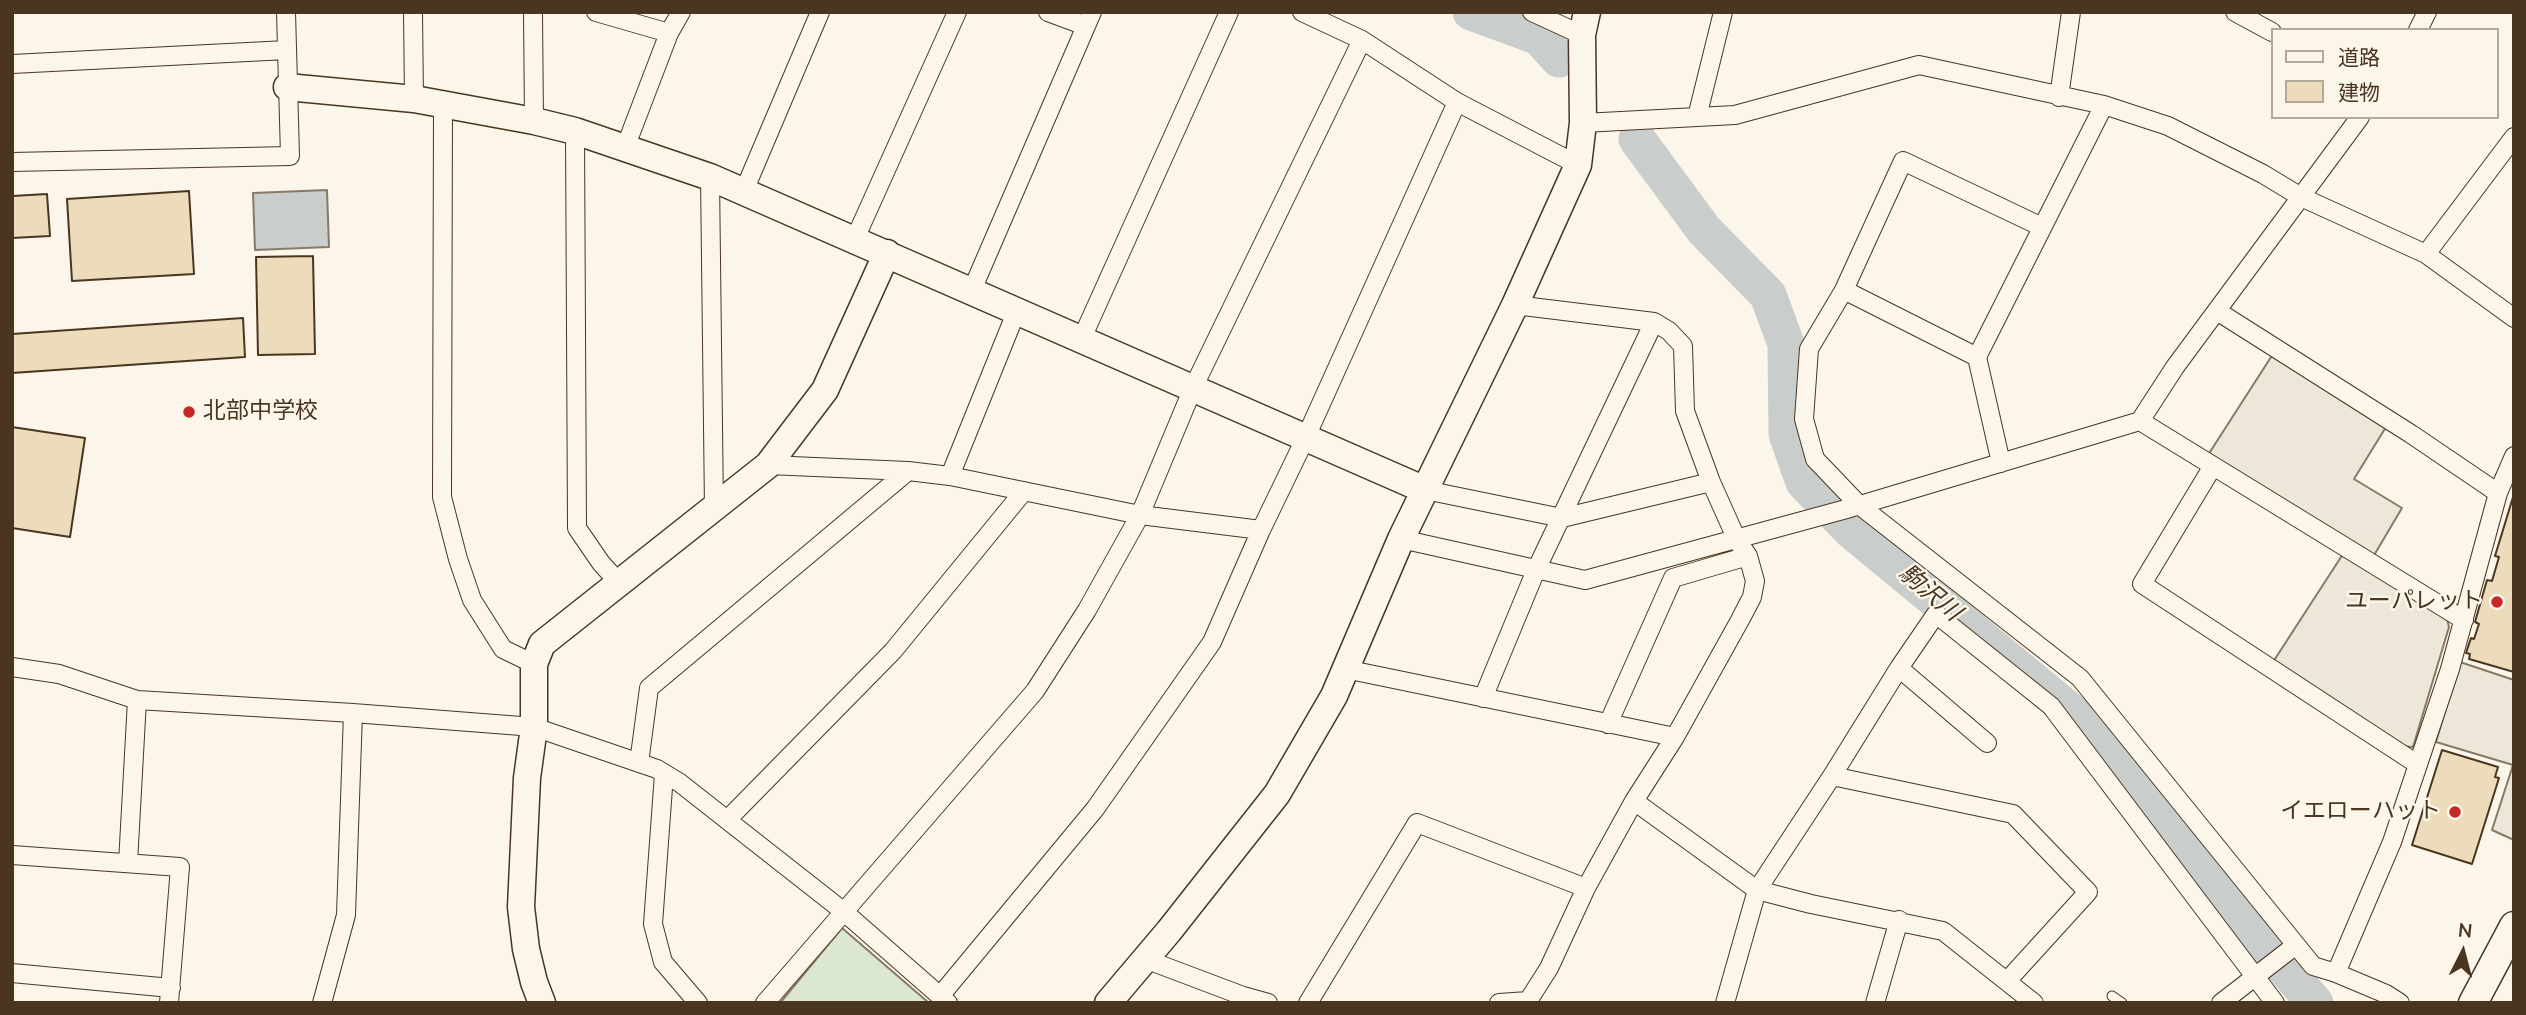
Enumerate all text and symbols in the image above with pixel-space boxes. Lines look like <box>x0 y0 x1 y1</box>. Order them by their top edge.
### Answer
legend <box>2270 28 2498 119</box>
text: 道路 <box>2338 44 2380 72</box>
text: 建物 <box>2338 79 2380 107</box>
place label: 北部中学校 <box>203 398 318 426</box>
marker: 北部中学校 <box>181 404 197 420</box>
water label: 駒沢川 <box>1892 560 1966 628</box>
place label: ユーパレット <box>2345 588 2483 616</box>
marker: ユーパレット <box>2489 594 2505 610</box>
place label: イエローハット <box>2280 798 2441 826</box>
marker: イエローハット <box>2447 804 2463 820</box>
north arrow <box>2428 917 2498 987</box>
text: N <box>2457 917 2474 945</box>

